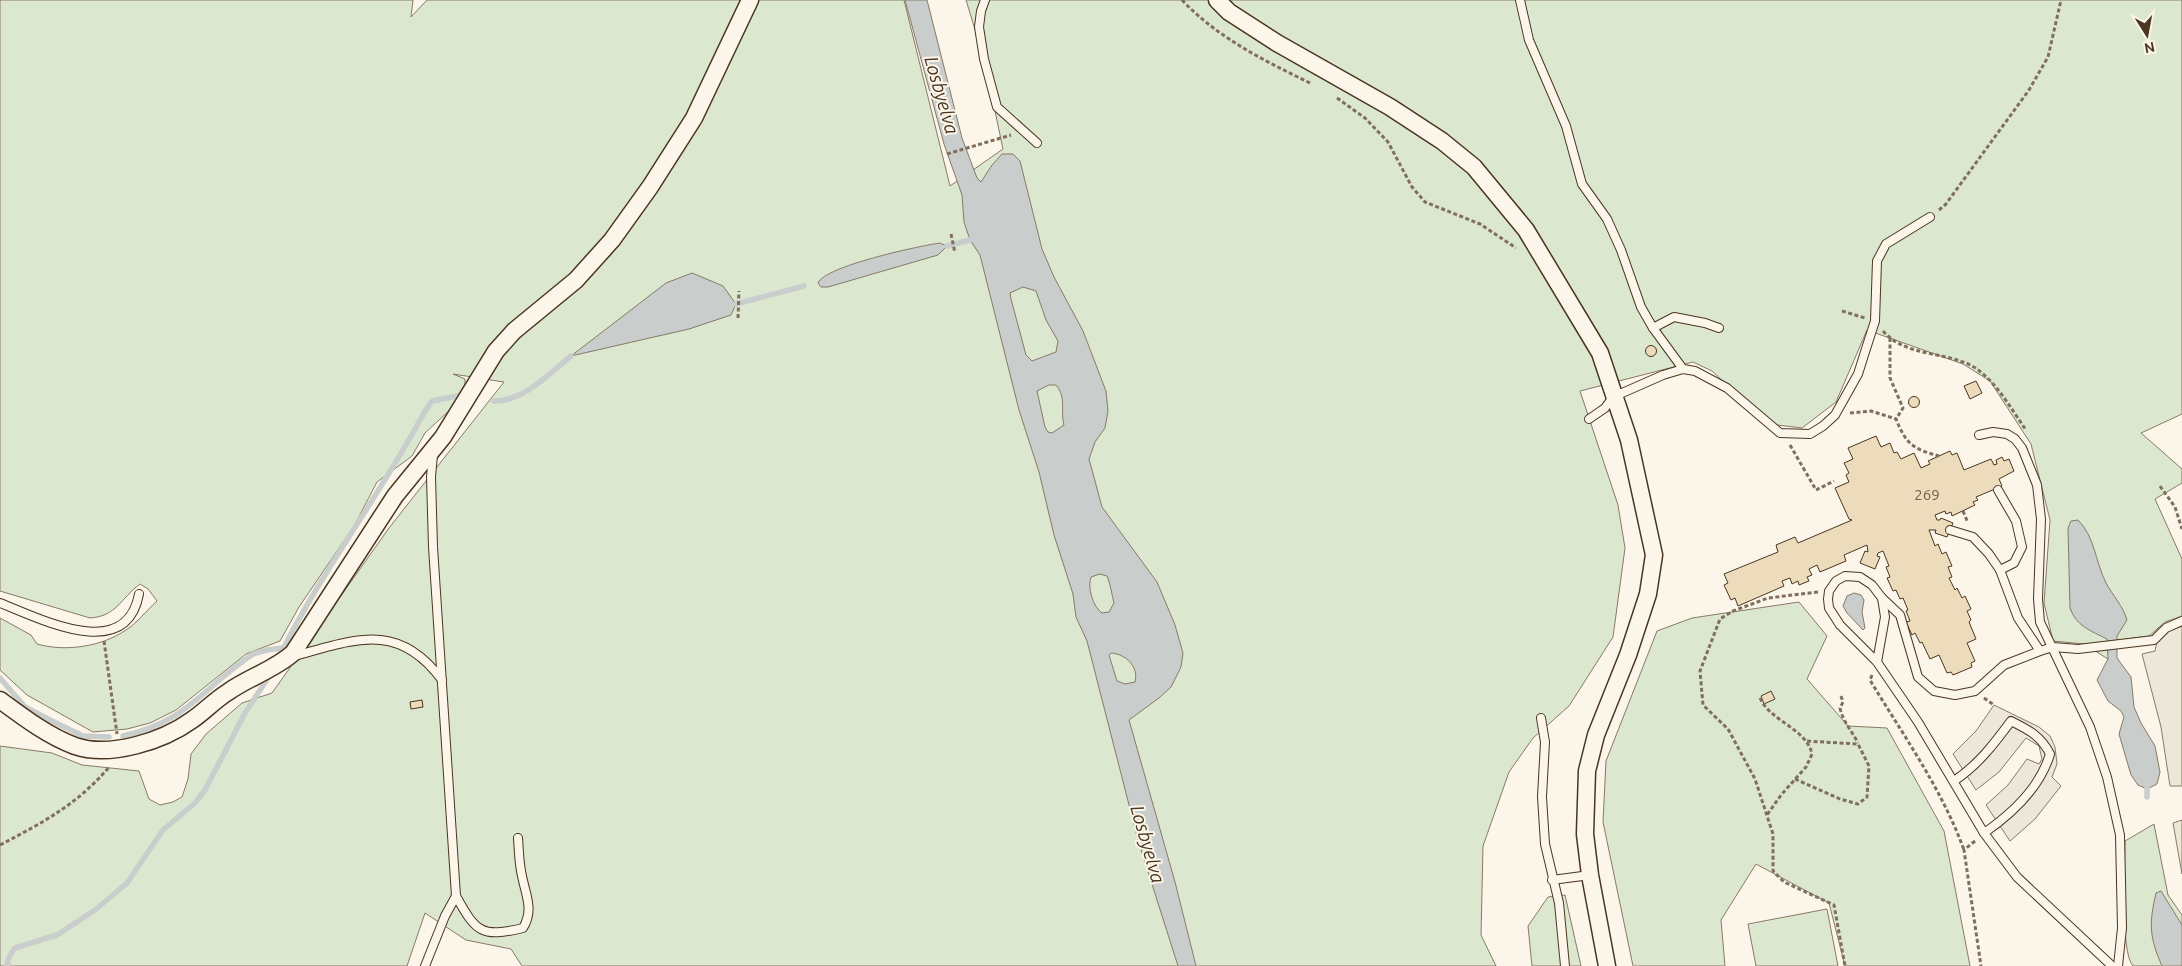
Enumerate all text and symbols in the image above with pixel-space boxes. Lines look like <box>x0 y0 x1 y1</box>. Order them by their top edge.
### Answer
north arrow <box>2122 10 2172 60</box>
text: N <box>2143 39 2156 57</box>
water label: Losbyelva <box>920 54 964 136</box>
house number: 269 <box>1914 486 1940 503</box>
water label: Losbyelva <box>1126 803 1170 885</box>

